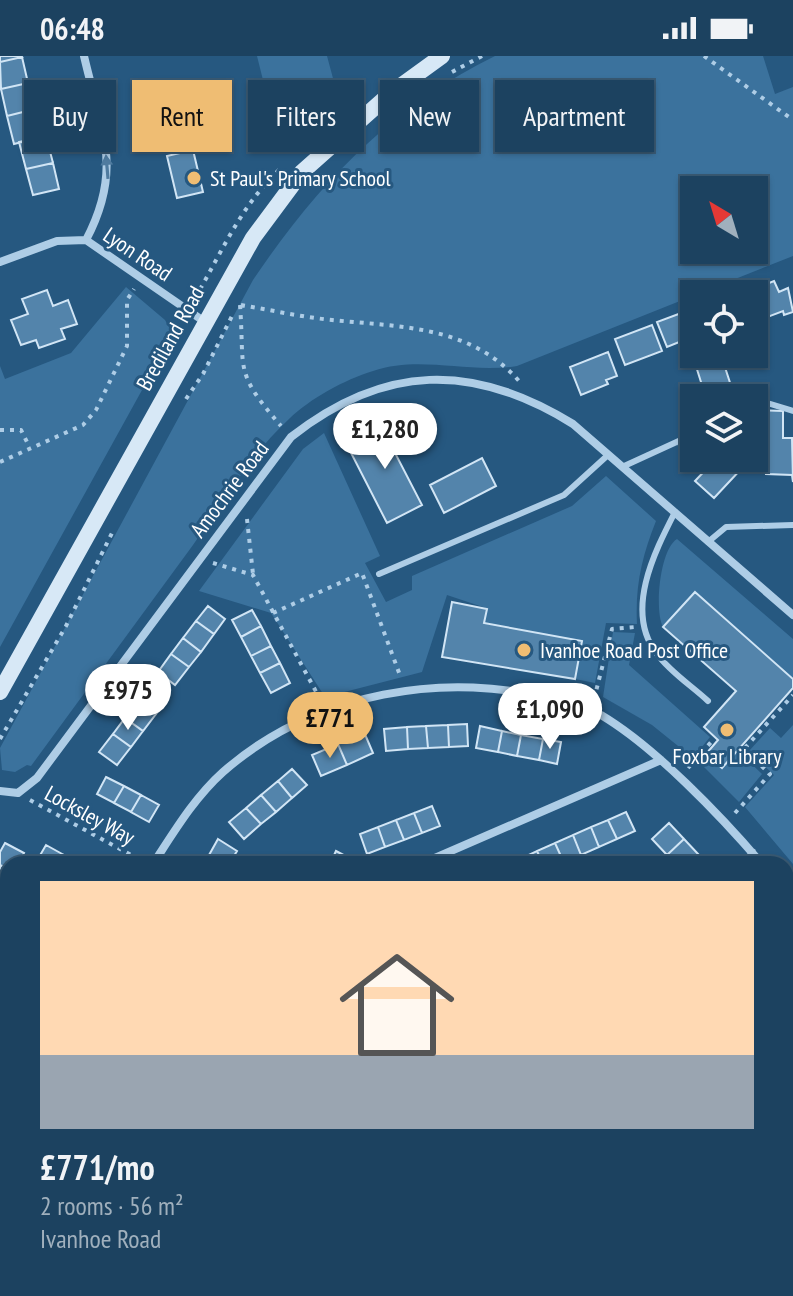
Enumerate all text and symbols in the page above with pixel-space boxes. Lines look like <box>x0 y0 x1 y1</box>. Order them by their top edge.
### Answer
text: 06:48 <box>40 9 105 48</box>
chip: Buy <box>24 80 116 152</box>
chip: Rent <box>132 80 232 152</box>
chip: Filters <box>248 80 364 152</box>
chip: New <box>380 80 479 152</box>
chip: Apartment <box>495 80 654 152</box>
one-way arrow <box>100 154 113 179</box>
place label: St Paul's Primary School <box>210 164 391 192</box>
marker: St Paul's Primary School <box>185 169 203 187</box>
north arrow <box>680 176 768 264</box>
map controls <box>680 176 768 472</box>
street label: Lyon Road <box>98 221 178 287</box>
button: locate <box>680 280 768 368</box>
street label: Brediland Road <box>130 281 210 395</box>
button: layers <box>680 384 768 472</box>
pin: £1,280 <box>320 403 450 471</box>
text: £1,280 <box>351 412 419 445</box>
street label: Amochrie Road <box>184 435 274 543</box>
place label: Ivanhoe Road Post Office <box>540 636 728 664</box>
marker: Ivanhoe Road Post Office <box>515 641 533 659</box>
pin: £975 <box>81 664 175 732</box>
text: £975 <box>103 673 153 706</box>
pin: £1,090 <box>485 683 615 751</box>
pin: £771 <box>283 692 377 760</box>
text: £1,090 <box>516 692 584 725</box>
text: £771 <box>305 701 355 734</box>
marker: Foxbar Library <box>718 721 736 739</box>
place label: Foxbar Library <box>673 742 782 770</box>
street label: Locksley Way <box>40 779 140 851</box>
icon: home <box>325 933 469 1077</box>
text: £771/mo <box>40 1145 155 1189</box>
text: 2 rooms · 56 m² <box>40 1189 184 1222</box>
text: Ivanhoe Road <box>40 1222 161 1255</box>

